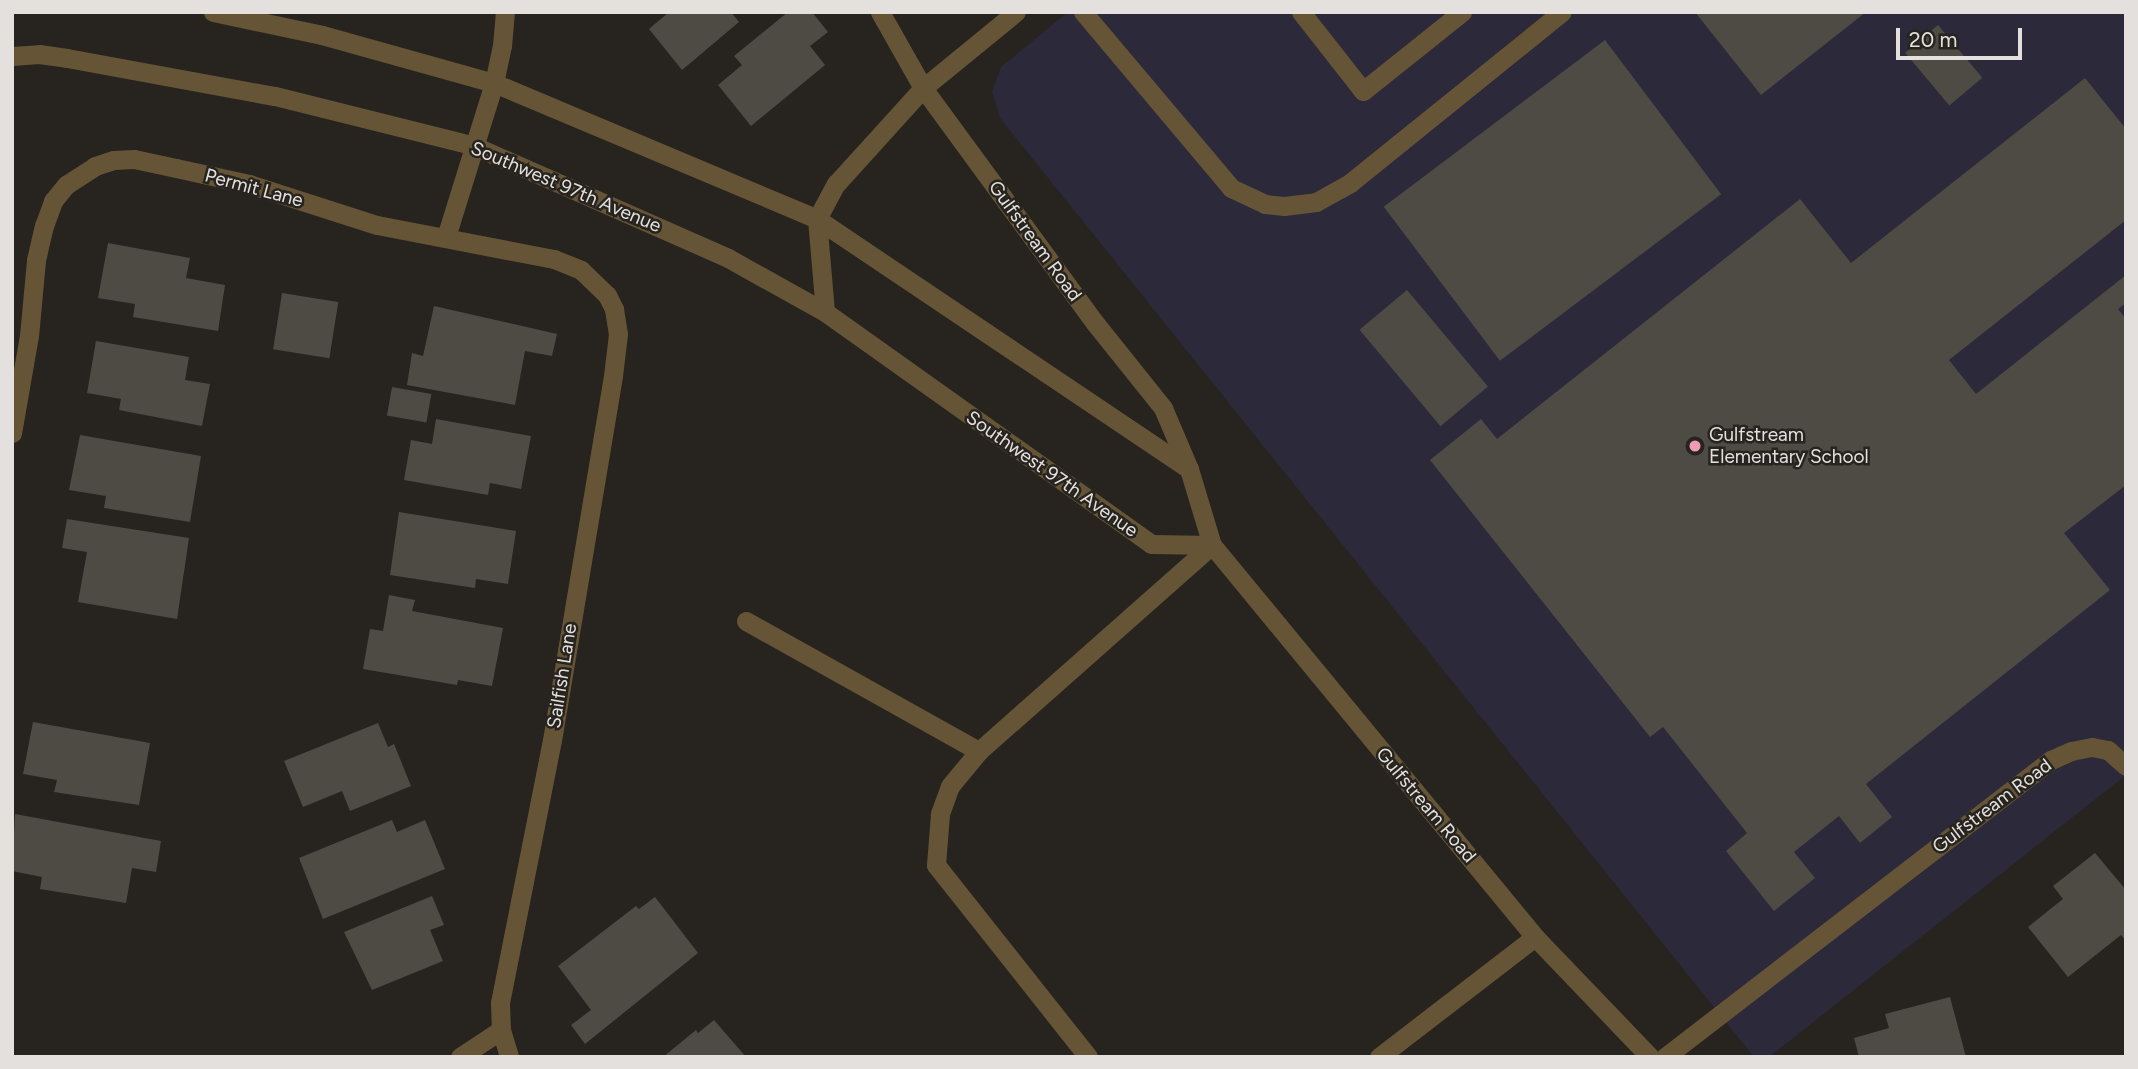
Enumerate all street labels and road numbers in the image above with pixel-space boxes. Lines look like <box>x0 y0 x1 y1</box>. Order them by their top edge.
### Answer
street label: Southwest 97th Avenue <box>467 137 665 237</box>
street label: Permit Lane <box>202 164 306 212</box>
street label: Gulfstream Road <box>984 176 1086 306</box>
street label: Southwest 97th Avenue <box>962 406 1142 542</box>
street label: Sailfish Lane <box>542 622 582 730</box>
street label: Gulfstream Road <box>1371 743 1481 867</box>
street label: Gulfstream Road <box>1928 754 2056 858</box>

